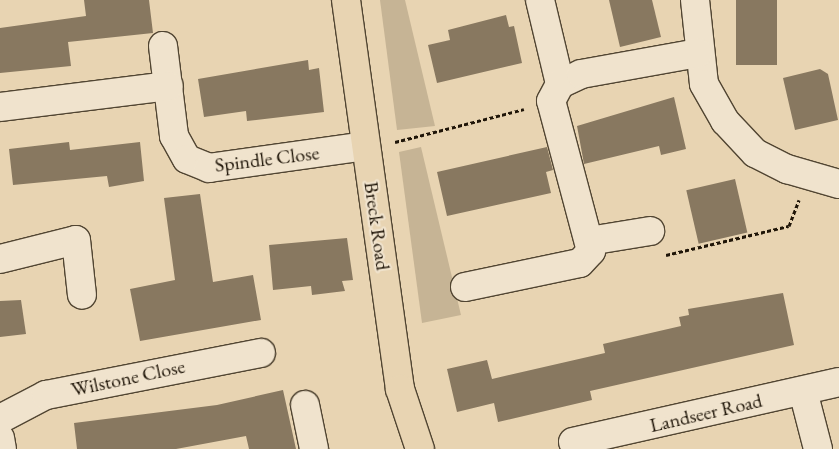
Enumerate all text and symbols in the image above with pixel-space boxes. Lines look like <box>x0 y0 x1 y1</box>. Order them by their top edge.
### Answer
street label: Spindle Close <box>213 141 321 177</box>
street label: Breck Road <box>359 180 395 272</box>
street label: Wilstone Close <box>69 354 187 402</box>
street label: Landseer Road <box>647 388 765 438</box>

